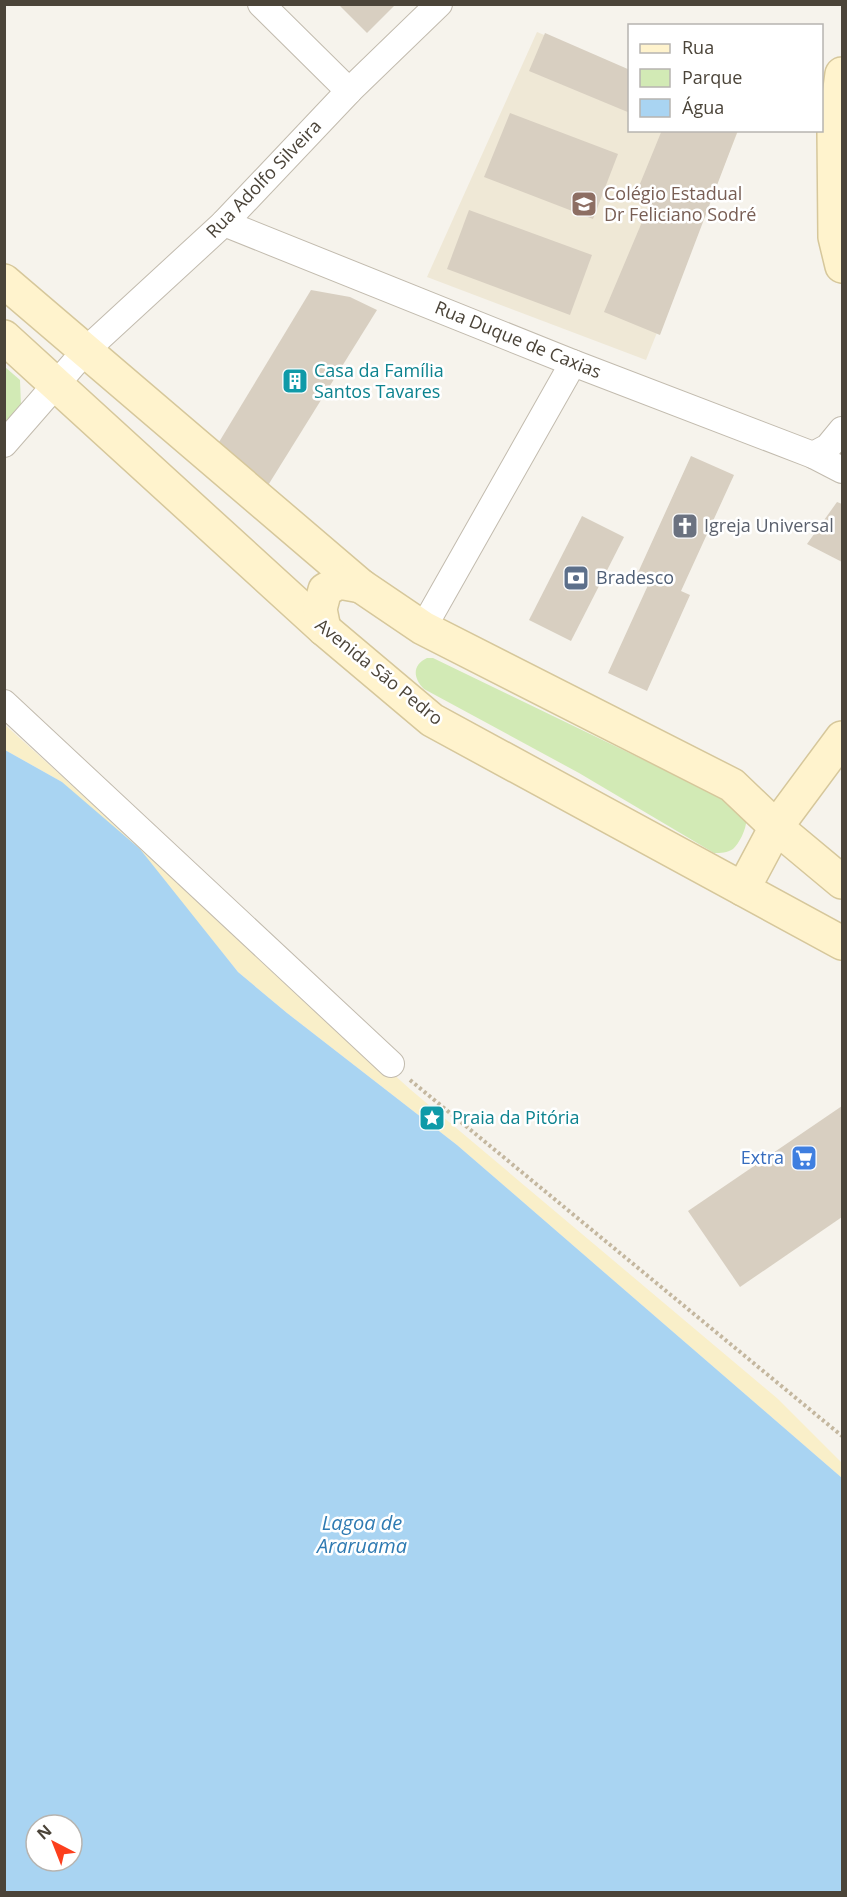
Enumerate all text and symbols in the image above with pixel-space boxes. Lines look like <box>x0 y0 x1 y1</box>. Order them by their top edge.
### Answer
legend <box>628 24 823 132</box>
text: Rua <box>682 35 714 59</box>
text: Parque <box>682 65 742 89</box>
text: Água <box>682 95 724 119</box>
street label: Rua Adolfo Silveira <box>200 114 326 243</box>
place label: Colégio Estadual Dr Feliciano Sodré <box>604 181 756 226</box>
school or university icon: Colégio Estadual Dr Feliciano Sodré <box>569 189 599 219</box>
street label: Rua Duque de Caxias <box>432 295 605 383</box>
place label: Casa da Família Santos Tavares <box>314 358 444 403</box>
building icon: Casa da Família Santos Tavares <box>280 366 310 396</box>
church icon: Igreja Universal <box>670 511 700 541</box>
place label: Igreja Universal <box>704 513 834 537</box>
bank icon: Bradesco <box>561 563 591 593</box>
place label: Bradesco <box>596 565 674 589</box>
street label: Avenida São Pedro <box>311 612 448 730</box>
place icon: Praia da Pitória <box>417 1103 447 1133</box>
place label: Praia da Pitória <box>452 1105 580 1129</box>
supermarket icon: Extra <box>789 1143 819 1173</box>
place label: Extra <box>741 1145 784 1169</box>
water label: Lagoa de Araruama <box>315 1509 407 1559</box>
north arrow <box>24 1813 84 1873</box>
text: N <box>32 1819 56 1844</box>

